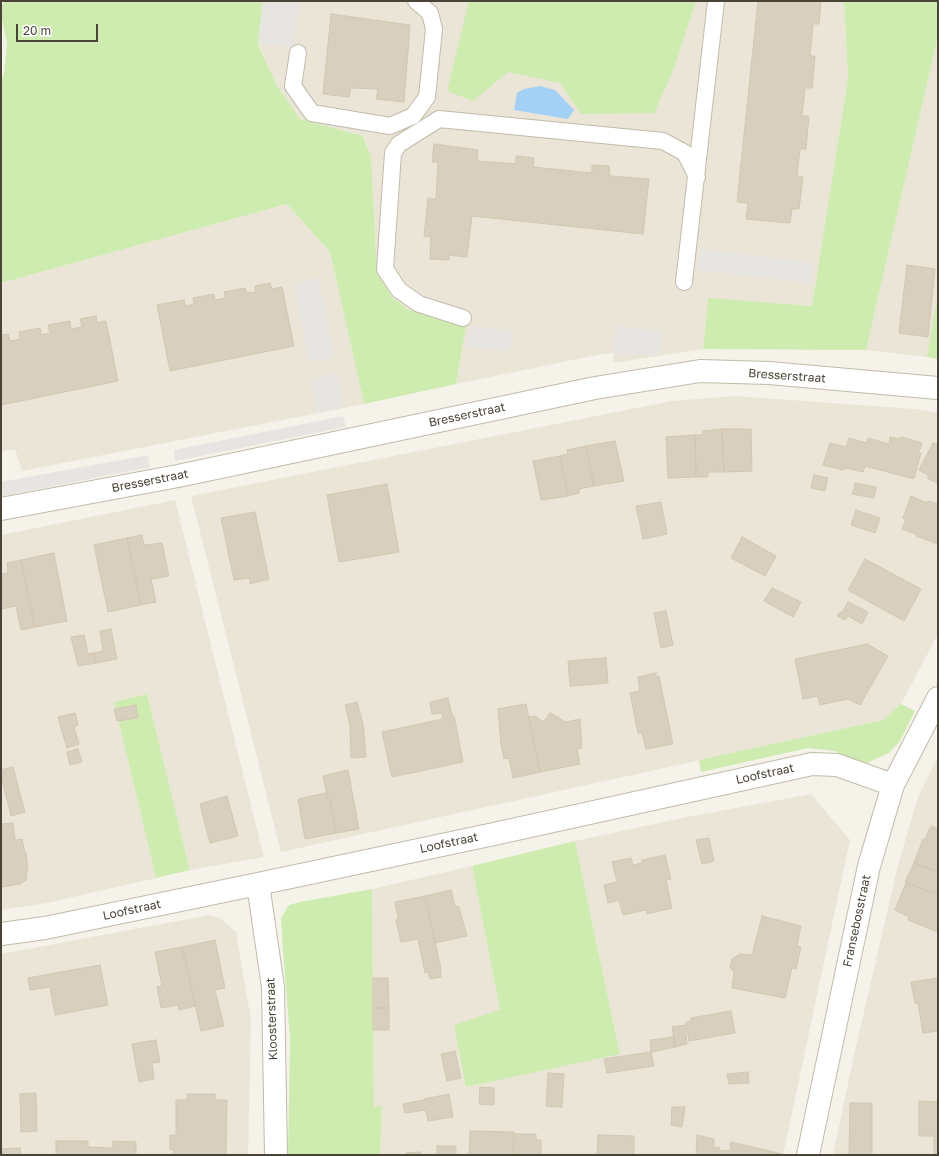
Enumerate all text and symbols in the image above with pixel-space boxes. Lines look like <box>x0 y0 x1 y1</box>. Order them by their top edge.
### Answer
scale bar <box>18 16 100 42</box>
text: 20 m <box>23 23 51 38</box>
street label: Bresserstraat <box>748 366 826 386</box>
street label: Bresserstraat <box>427 400 507 430</box>
street label: Bresserstraat <box>110 467 190 495</box>
street label: Loofstraat <box>734 761 796 787</box>
street label: Loofstraat <box>418 830 480 856</box>
street label: Fransebosstraat <box>840 873 874 969</box>
street label: Loofstraat <box>101 897 163 923</box>
street label: Kloosterstraat <box>263 977 281 1061</box>

